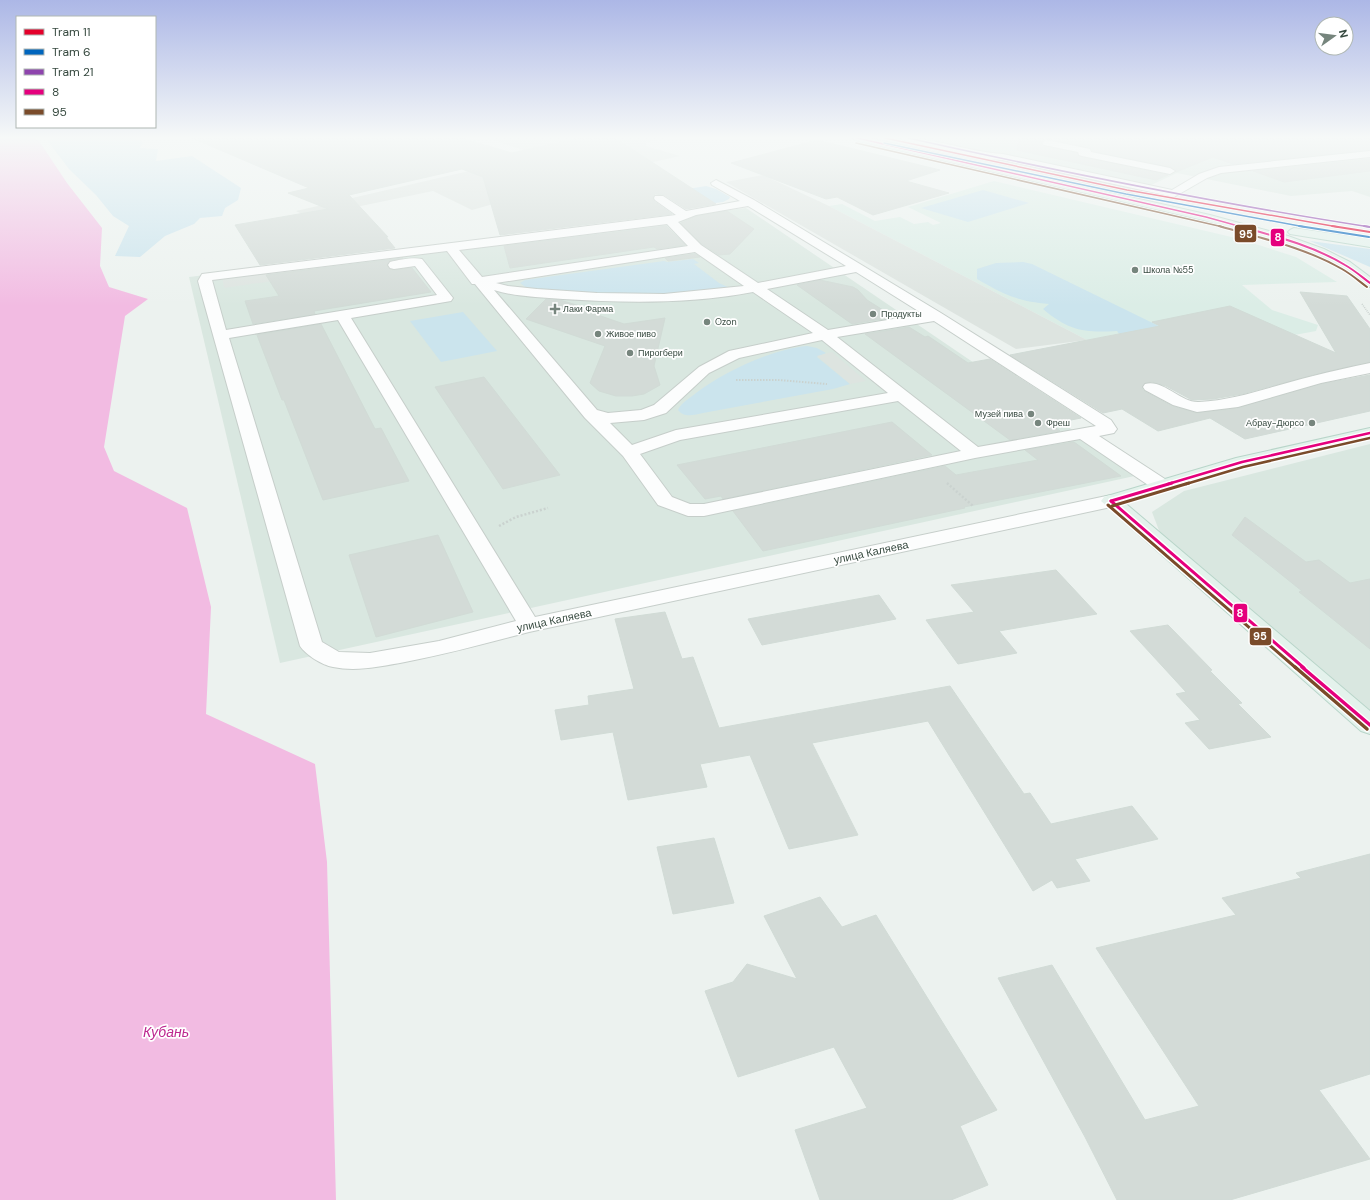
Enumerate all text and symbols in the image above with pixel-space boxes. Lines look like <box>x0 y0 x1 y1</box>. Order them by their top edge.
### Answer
legend <box>16 16 156 128</box>
north arrow <box>1314 16 1354 56</box>
text: Tram 11 <box>52 24 90 40</box>
text: N <box>1336 28 1351 39</box>
text: Tram 6 <box>52 44 90 60</box>
text: Tram 21 <box>52 64 94 80</box>
text: 8 <box>52 84 59 100</box>
text: 95 <box>52 104 67 120</box>
line badge: 95 <box>1234 224 1257 243</box>
text: 95 <box>1239 227 1253 241</box>
line badge: 8 <box>1270 228 1285 247</box>
text: 8 <box>1275 230 1282 244</box>
place label: Школа №55 <box>1143 264 1193 276</box>
marker: Школа №55 <box>1130 265 1140 275</box>
place label: Лаки Фарма <box>563 303 613 315</box>
marker: Лаки Фарма <box>550 304 560 314</box>
place label: Продукты <box>881 308 922 320</box>
marker: Продукты <box>868 309 878 319</box>
place label: Ozon <box>715 316 737 328</box>
marker: Ozon <box>702 317 712 327</box>
place label: Живое пиво <box>606 328 656 340</box>
marker: Живое пиво <box>593 329 603 339</box>
place label: Пирогбери <box>638 347 683 359</box>
marker: Пирогбери <box>625 348 635 358</box>
place label: Музей пива <box>975 408 1023 420</box>
marker: Музей пива <box>1026 409 1036 419</box>
place label: Фреш <box>1046 417 1070 429</box>
place label: Абрау-Дюрсо <box>1246 417 1304 429</box>
marker: Фреш <box>1033 418 1043 428</box>
marker: Абрау-Дюрсо <box>1307 418 1317 428</box>
street label: улица Каляева <box>832 537 910 567</box>
line badge: 8 <box>1233 603 1248 623</box>
street label: улица Каляева <box>515 605 593 635</box>
text: 8 <box>1237 606 1244 620</box>
line badge: 95 <box>1249 627 1272 646</box>
text: 95 <box>1253 629 1267 643</box>
water label: Кубань <box>143 1023 189 1041</box>

